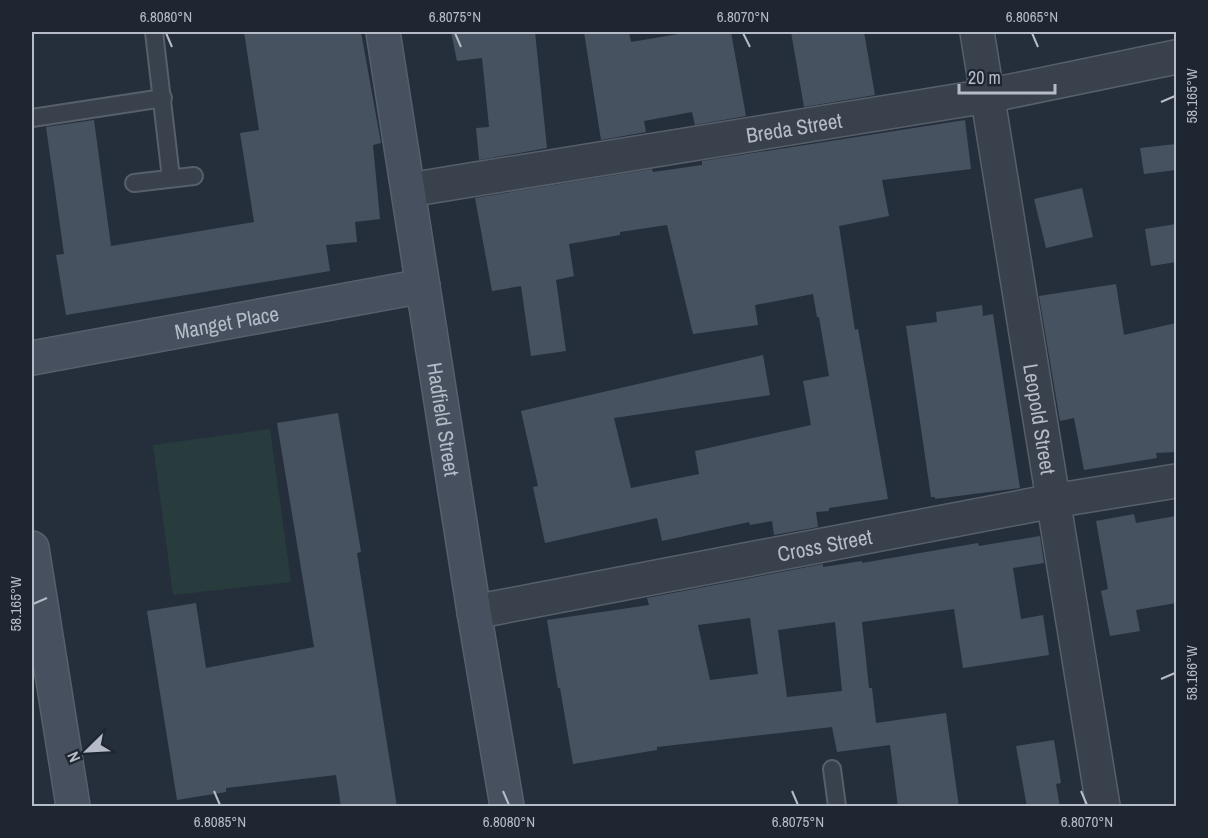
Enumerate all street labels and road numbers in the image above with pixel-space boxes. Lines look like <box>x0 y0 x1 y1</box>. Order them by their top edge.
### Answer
street label: Breda Street <box>744 105 844 149</box>
street label: Manget Place <box>172 298 281 346</box>
street label: Hadfield Street <box>421 360 467 478</box>
street label: Leopold Street <box>1017 361 1063 477</box>
street label: Cross Street <box>775 521 875 568</box>

